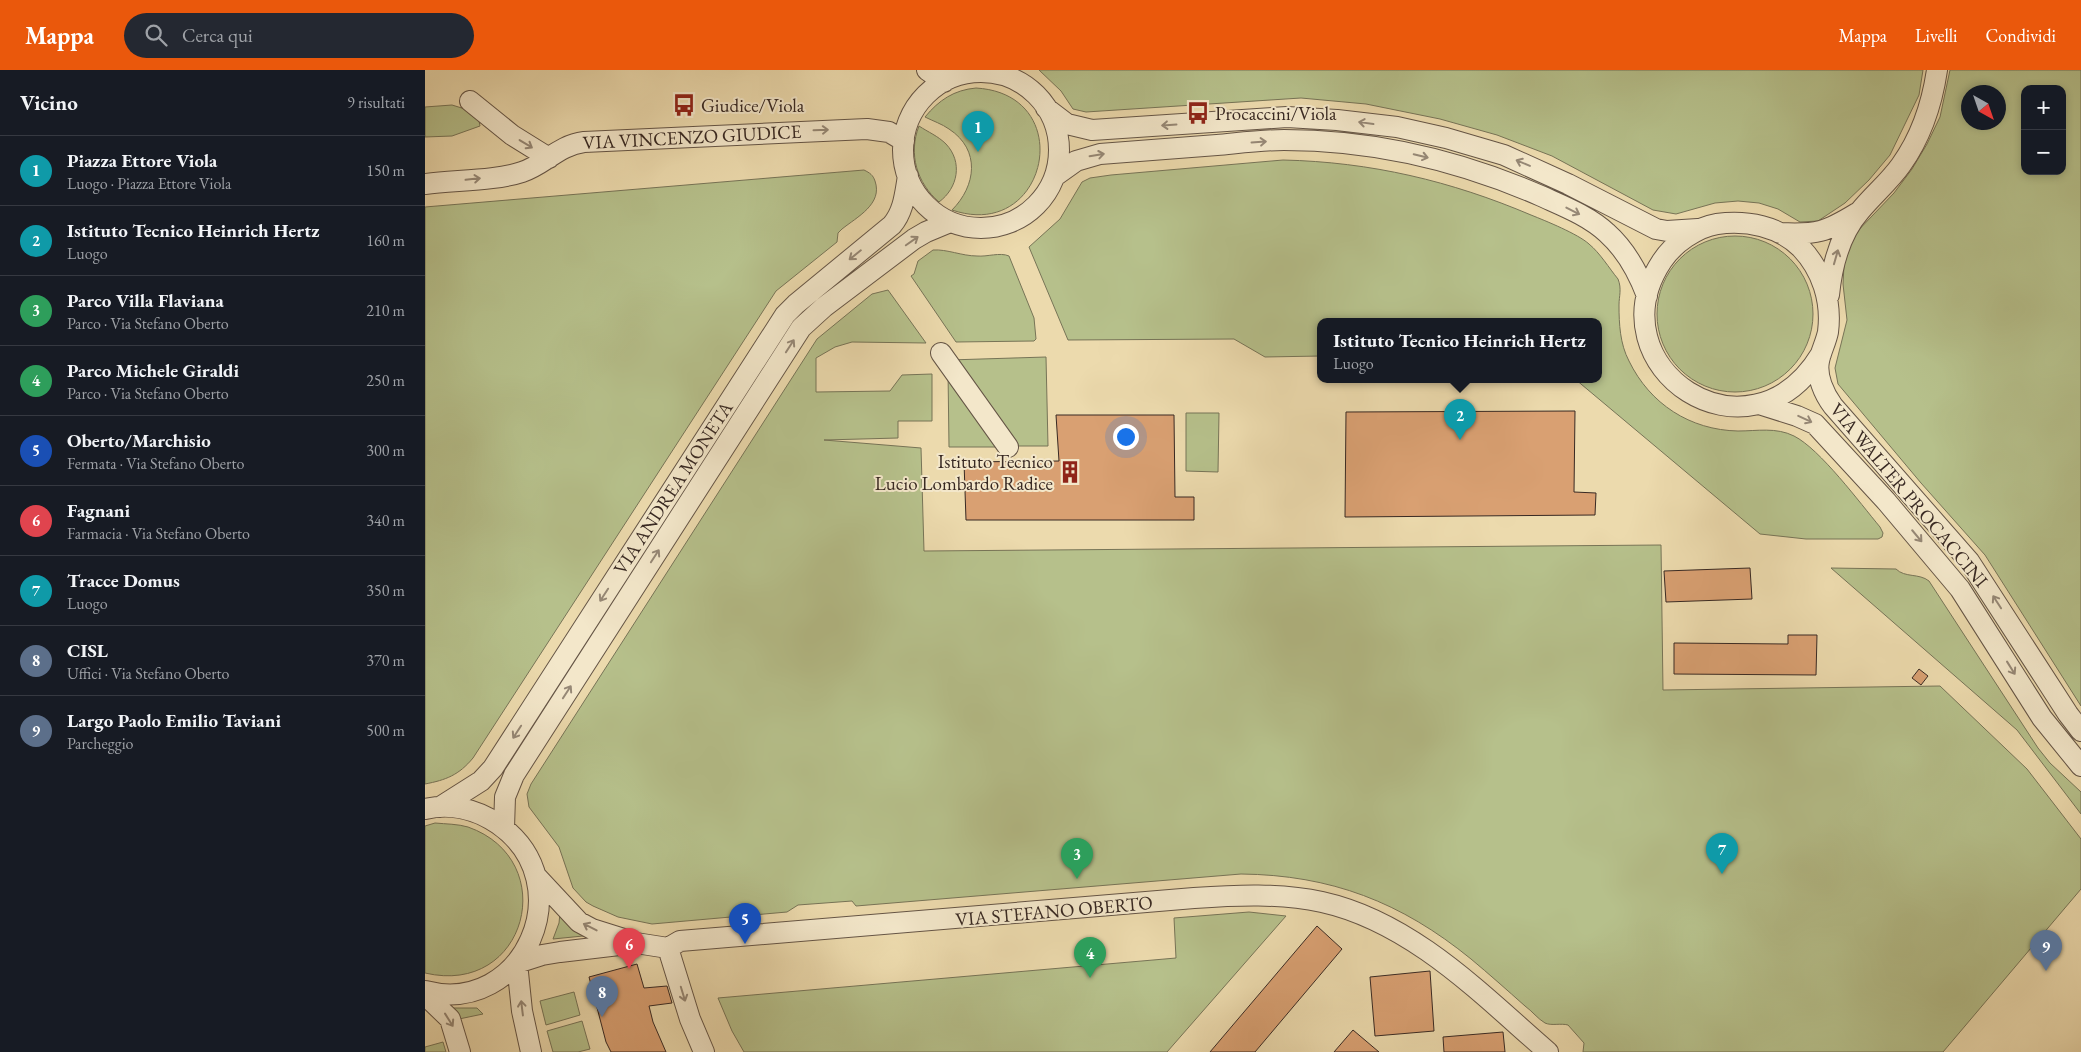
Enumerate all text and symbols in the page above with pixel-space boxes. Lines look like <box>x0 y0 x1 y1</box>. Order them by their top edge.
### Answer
search box <box>124 13 474 58</box>
text: Mappa <box>25 20 94 51</box>
icon: search <box>142 21 170 49</box>
text: Cerca qui <box>182 23 253 48</box>
text: Mappa <box>1838 24 1887 47</box>
text: Livelli <box>1915 24 1957 47</box>
text: Condividi <box>1985 24 2056 47</box>
north arrow <box>1961 85 2006 130</box>
map controls <box>2021 85 2066 175</box>
button: + <box>2021 85 2066 130</box>
text: Vicino <box>20 89 78 116</box>
text: 9 risultati <box>347 92 405 113</box>
bus stop icon: Giudice/Viola <box>671 92 697 118</box>
place label: Giudice/Viola <box>701 93 805 118</box>
bus stop icon: Procaccini/Viola <box>1185 100 1211 126</box>
place label: Procaccini/Viola <box>1215 101 1337 126</box>
pin: 1 <box>962 111 994 152</box>
one-way arrow <box>1358 118 1374 128</box>
street label: VIA VINCENZO GIUDICE <box>582 119 802 155</box>
one-way arrow <box>1161 120 1177 129</box>
one-way arrow <box>812 126 828 135</box>
button: − <box>2021 130 2066 175</box>
one-way arrow <box>1251 137 1267 146</box>
one-way arrow <box>518 140 532 150</box>
text: Piazza Ettore Viola <box>67 148 217 173</box>
one-way arrow <box>1089 150 1105 160</box>
one-way arrow <box>1412 152 1428 161</box>
one-way arrow <box>1516 157 1531 167</box>
text: 1 <box>32 160 40 181</box>
text: 150 m <box>366 160 405 181</box>
text: Luogo · Piazza Ettore Viola <box>67 173 231 194</box>
one-way arrow <box>465 174 481 184</box>
one-way arrow <box>1565 207 1580 216</box>
text: Istituto Tecnico Heinrich Hertz <box>67 218 320 243</box>
text: 2 <box>32 230 40 251</box>
text: 160 m <box>366 230 405 251</box>
one-way arrow <box>905 236 919 246</box>
text: Luogo <box>67 243 108 264</box>
one-way arrow <box>1831 249 1841 265</box>
one-way arrow <box>849 250 862 261</box>
text: Parco Villa Flaviana <box>67 288 224 313</box>
text: 3 <box>32 300 40 321</box>
text: 210 m <box>366 300 405 321</box>
text: Parco · Via Stefano Oberto <box>67 313 229 334</box>
popup <box>1317 318 1602 383</box>
text: Istituto Tecnico Heinrich Hertz <box>1333 328 1586 353</box>
one-way arrow <box>785 339 795 353</box>
text: Luogo <box>1333 353 1374 374</box>
text: Parco Michele Giraldi <box>67 358 239 383</box>
text: 4 <box>32 370 40 391</box>
text: 250 m <box>366 370 405 391</box>
text: Parco · Via Stefano Oberto <box>67 383 229 404</box>
street label: VIA ANDREA MONETA <box>608 396 739 579</box>
street label: VIA WALTER PROCACCINI <box>1824 398 1994 593</box>
pin: 2 <box>1444 399 1476 440</box>
one-way arrow <box>1797 415 1812 425</box>
your location <box>1113 424 1139 450</box>
text: Oberto/Marchisio <box>67 428 211 453</box>
text: 5 <box>32 440 40 461</box>
text: 300 m <box>366 440 405 461</box>
place label: Istituto Tecnico Lucio Lombardo Radice <box>875 449 1053 496</box>
text: Fermata · Via Stefano Oberto <box>67 453 244 474</box>
building icon: Istituto Tecnico Lucio Lombardo Radice <box>1057 459 1083 485</box>
text: Fagnani <box>67 498 130 523</box>
text: 6 <box>32 510 40 531</box>
text: 340 m <box>366 510 405 531</box>
text: Farmacia · Via Stefano Oberto <box>67 523 250 544</box>
one-way arrow <box>1911 530 1922 543</box>
one-way arrow <box>650 549 660 563</box>
text: Tracce Domus <box>67 568 180 593</box>
text: 7 <box>32 580 40 601</box>
text: 350 m <box>366 580 405 601</box>
one-way arrow <box>599 588 610 602</box>
text: Luogo <box>67 593 108 614</box>
one-way arrow <box>1991 596 2001 610</box>
text: CISL <box>67 638 108 663</box>
text: 8 <box>32 650 40 671</box>
text: 370 m <box>366 650 405 671</box>
one-way arrow <box>2006 661 2016 675</box>
text: Uffici · Via Stefano Oberto <box>67 663 230 684</box>
one-way arrow <box>562 685 572 699</box>
text: Largo Paolo Emilio Taviani <box>67 708 281 733</box>
text: 9 <box>32 720 40 741</box>
text: 500 m <box>366 720 405 741</box>
one-way arrow <box>511 724 521 738</box>
text: Parcheggio <box>67 733 134 754</box>
pin: 7 <box>1706 833 1738 874</box>
pin: 3 <box>1061 838 1093 879</box>
street label: VIA STEFANO OBERTO <box>954 890 1154 932</box>
pin: 5 <box>729 903 761 944</box>
one-way arrow <box>582 922 597 932</box>
pin: 6 <box>613 928 645 969</box>
pin: 9 <box>2030 930 2062 971</box>
pin: 4 <box>1074 937 1106 978</box>
pin: 8 <box>586 976 618 1017</box>
one-way arrow <box>678 986 688 1002</box>
one-way arrow <box>517 1000 527 1016</box>
one-way arrow <box>444 1012 454 1026</box>

